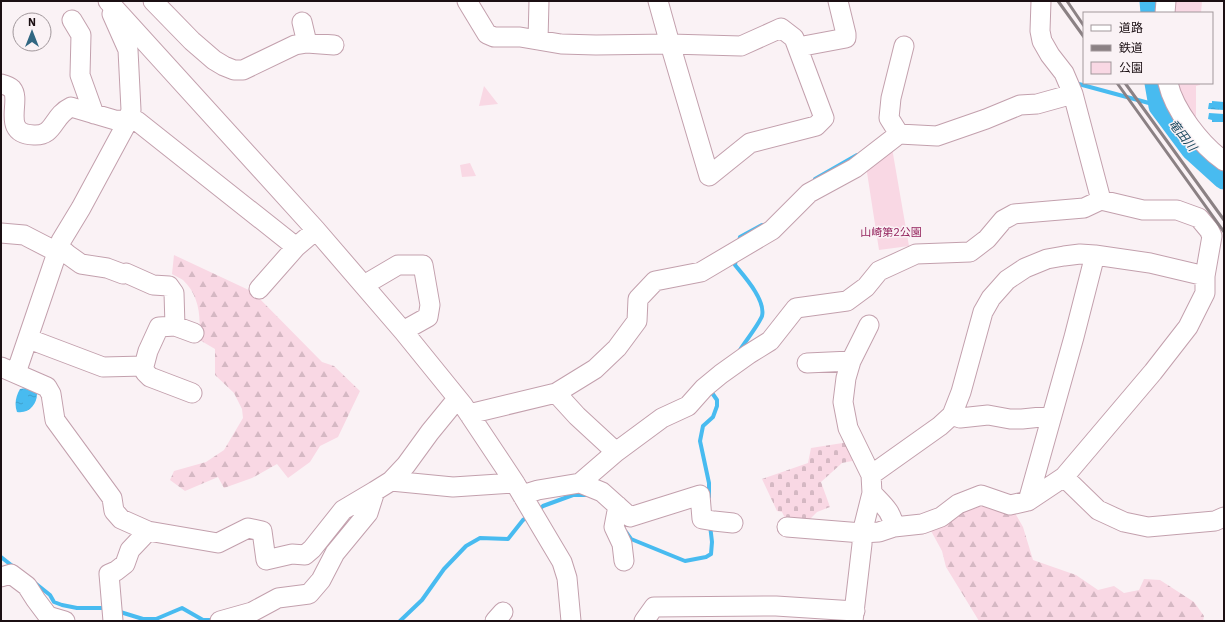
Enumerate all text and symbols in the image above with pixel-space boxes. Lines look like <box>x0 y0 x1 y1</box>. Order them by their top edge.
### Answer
north arrow <box>12 12 52 52</box>
legend <box>1083 12 1213 84</box>
text: N <box>28 15 36 29</box>
text: 道路 <box>1119 20 1143 35</box>
text: 鉄道 <box>1119 40 1143 55</box>
text: 公園 <box>1119 60 1143 75</box>
water label: 竜田川 <box>1166 116 1201 155</box>
park label: 山崎第2公園 <box>860 225 922 239</box>

